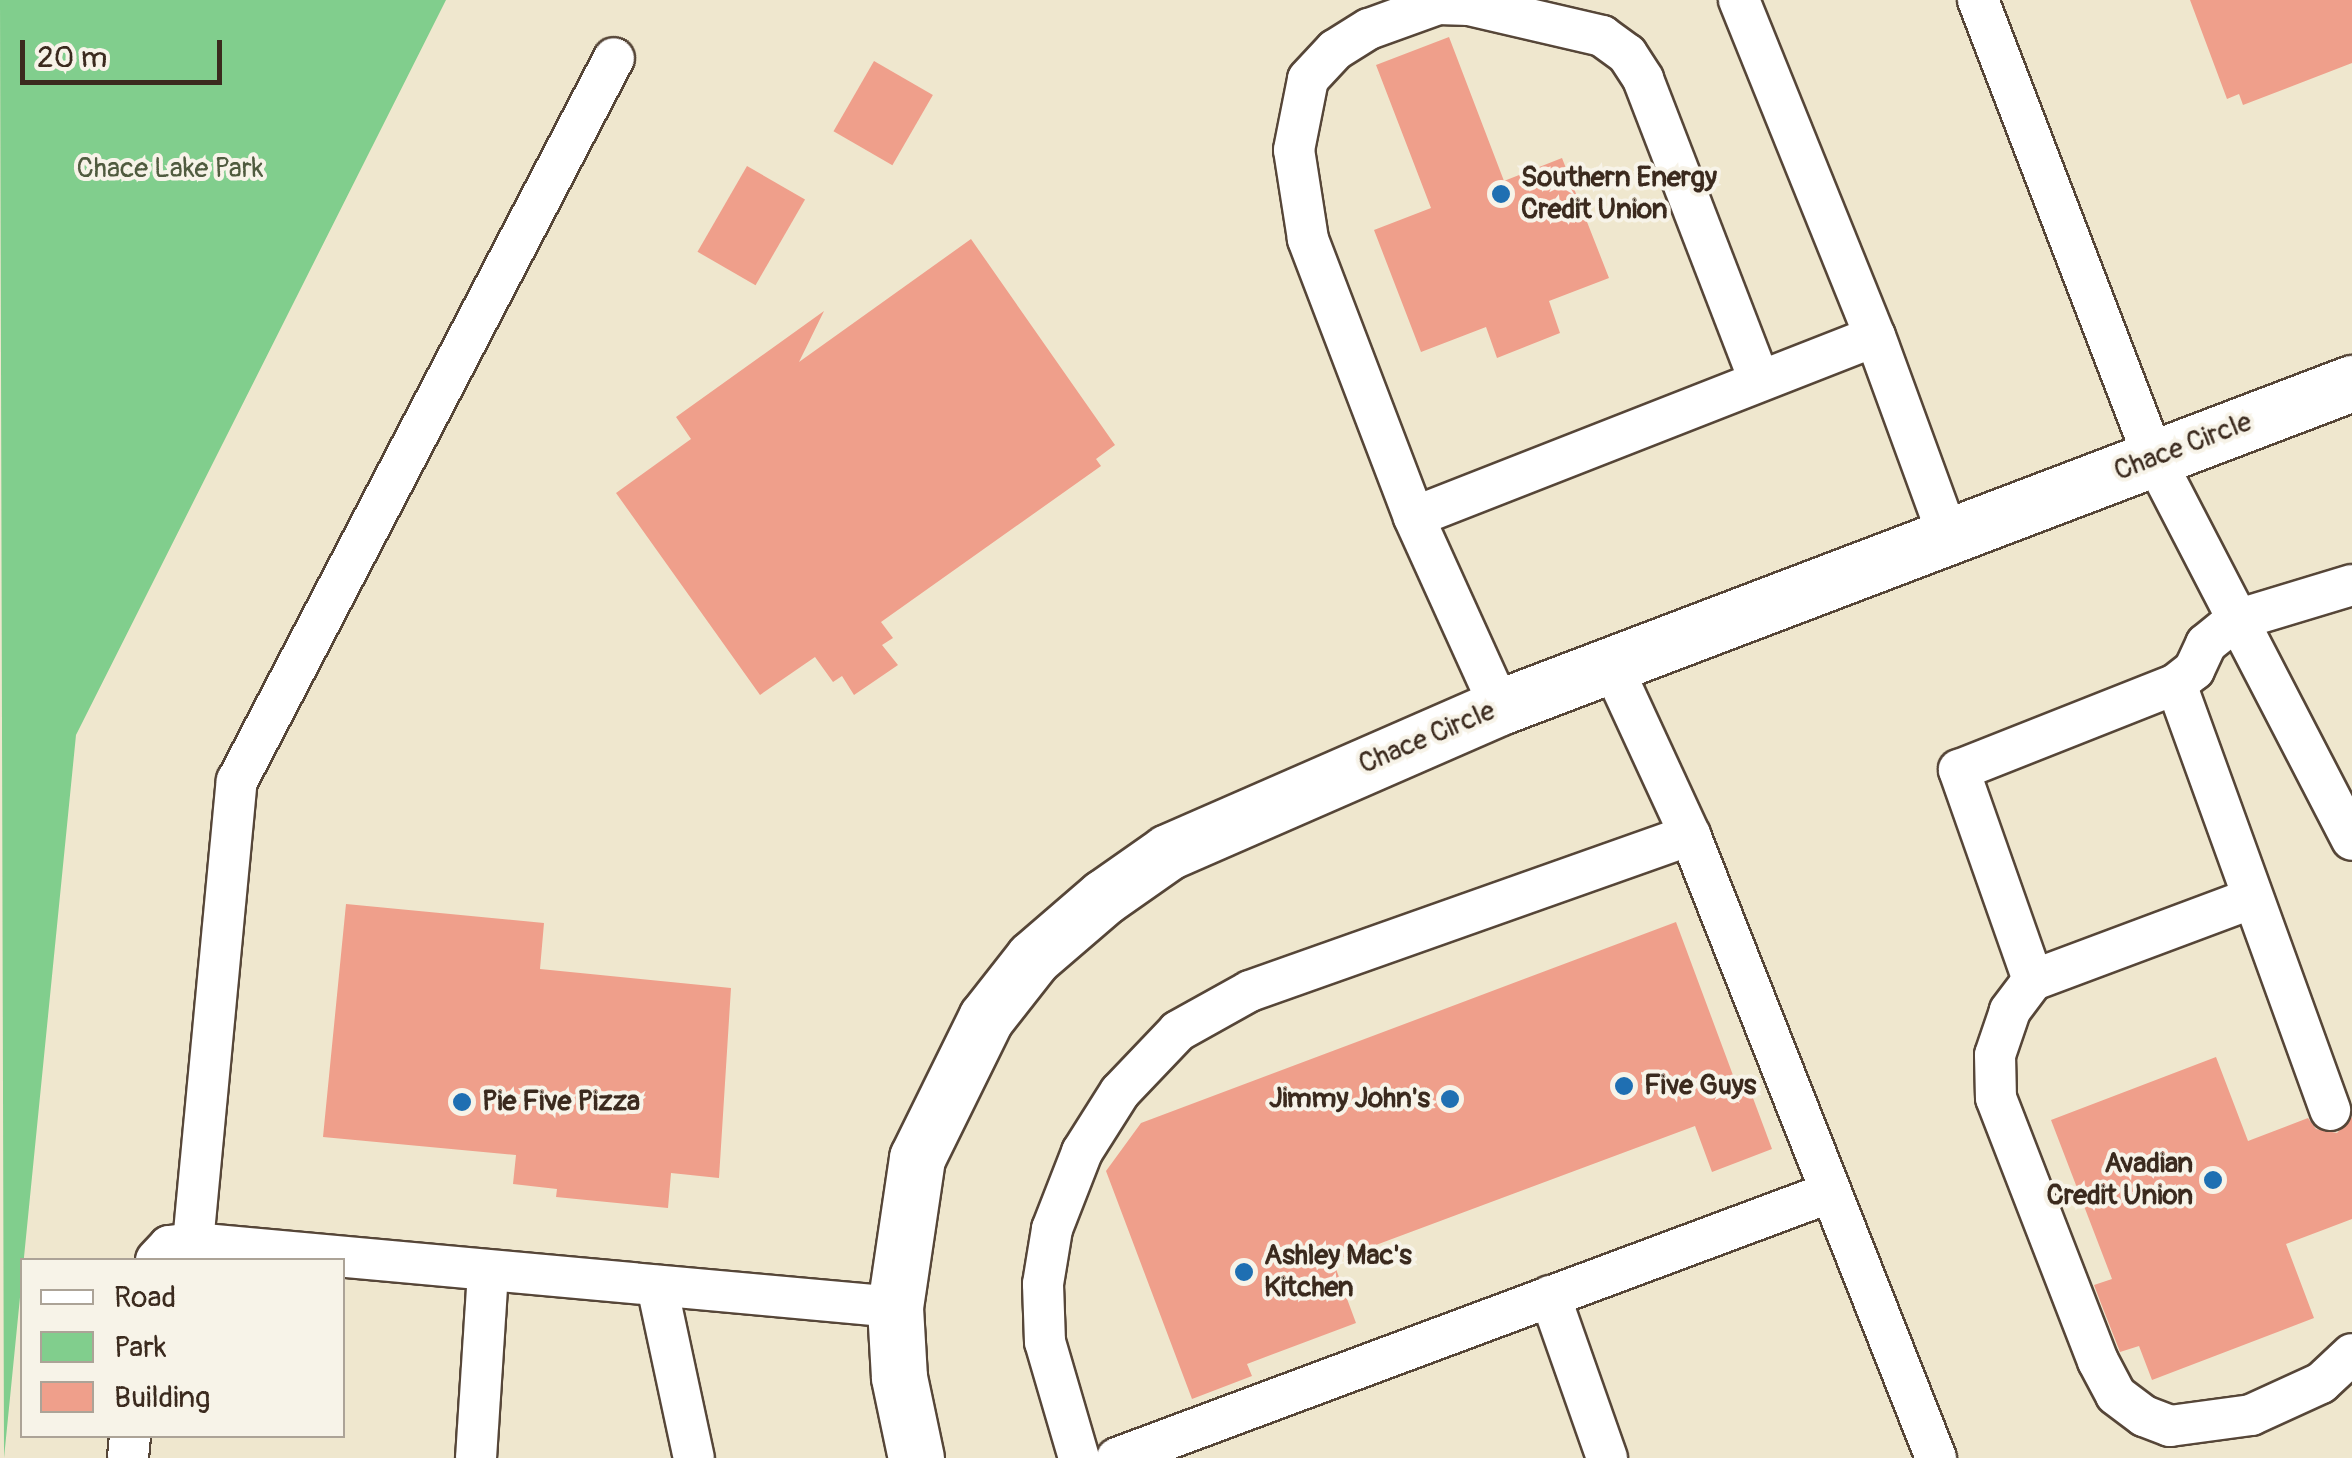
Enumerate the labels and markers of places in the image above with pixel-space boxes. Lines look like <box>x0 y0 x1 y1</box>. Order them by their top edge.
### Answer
place label: Southern Energy Credit Union <box>1521 161 1717 227</box>
marker: Southern Energy Credit Union <box>1490 183 1512 205</box>
place label: Five Guys <box>1644 1069 1756 1103</box>
marker: Five Guys <box>1613 1075 1635 1097</box>
place label: Jimmy John's <box>1269 1082 1430 1116</box>
place label: Pie Five Pizza <box>482 1085 640 1119</box>
marker: Jimmy John's <box>1439 1088 1461 1110</box>
marker: Pie Five Pizza <box>451 1091 473 1113</box>
place label: Avadian Credit Union <box>2046 1147 2193 1213</box>
marker: Avadian Credit Union <box>2202 1169 2224 1191</box>
place label: Ashley Mac's Kitchen <box>1264 1239 1412 1305</box>
marker: Ashley Mac's Kitchen <box>1233 1261 1255 1283</box>

